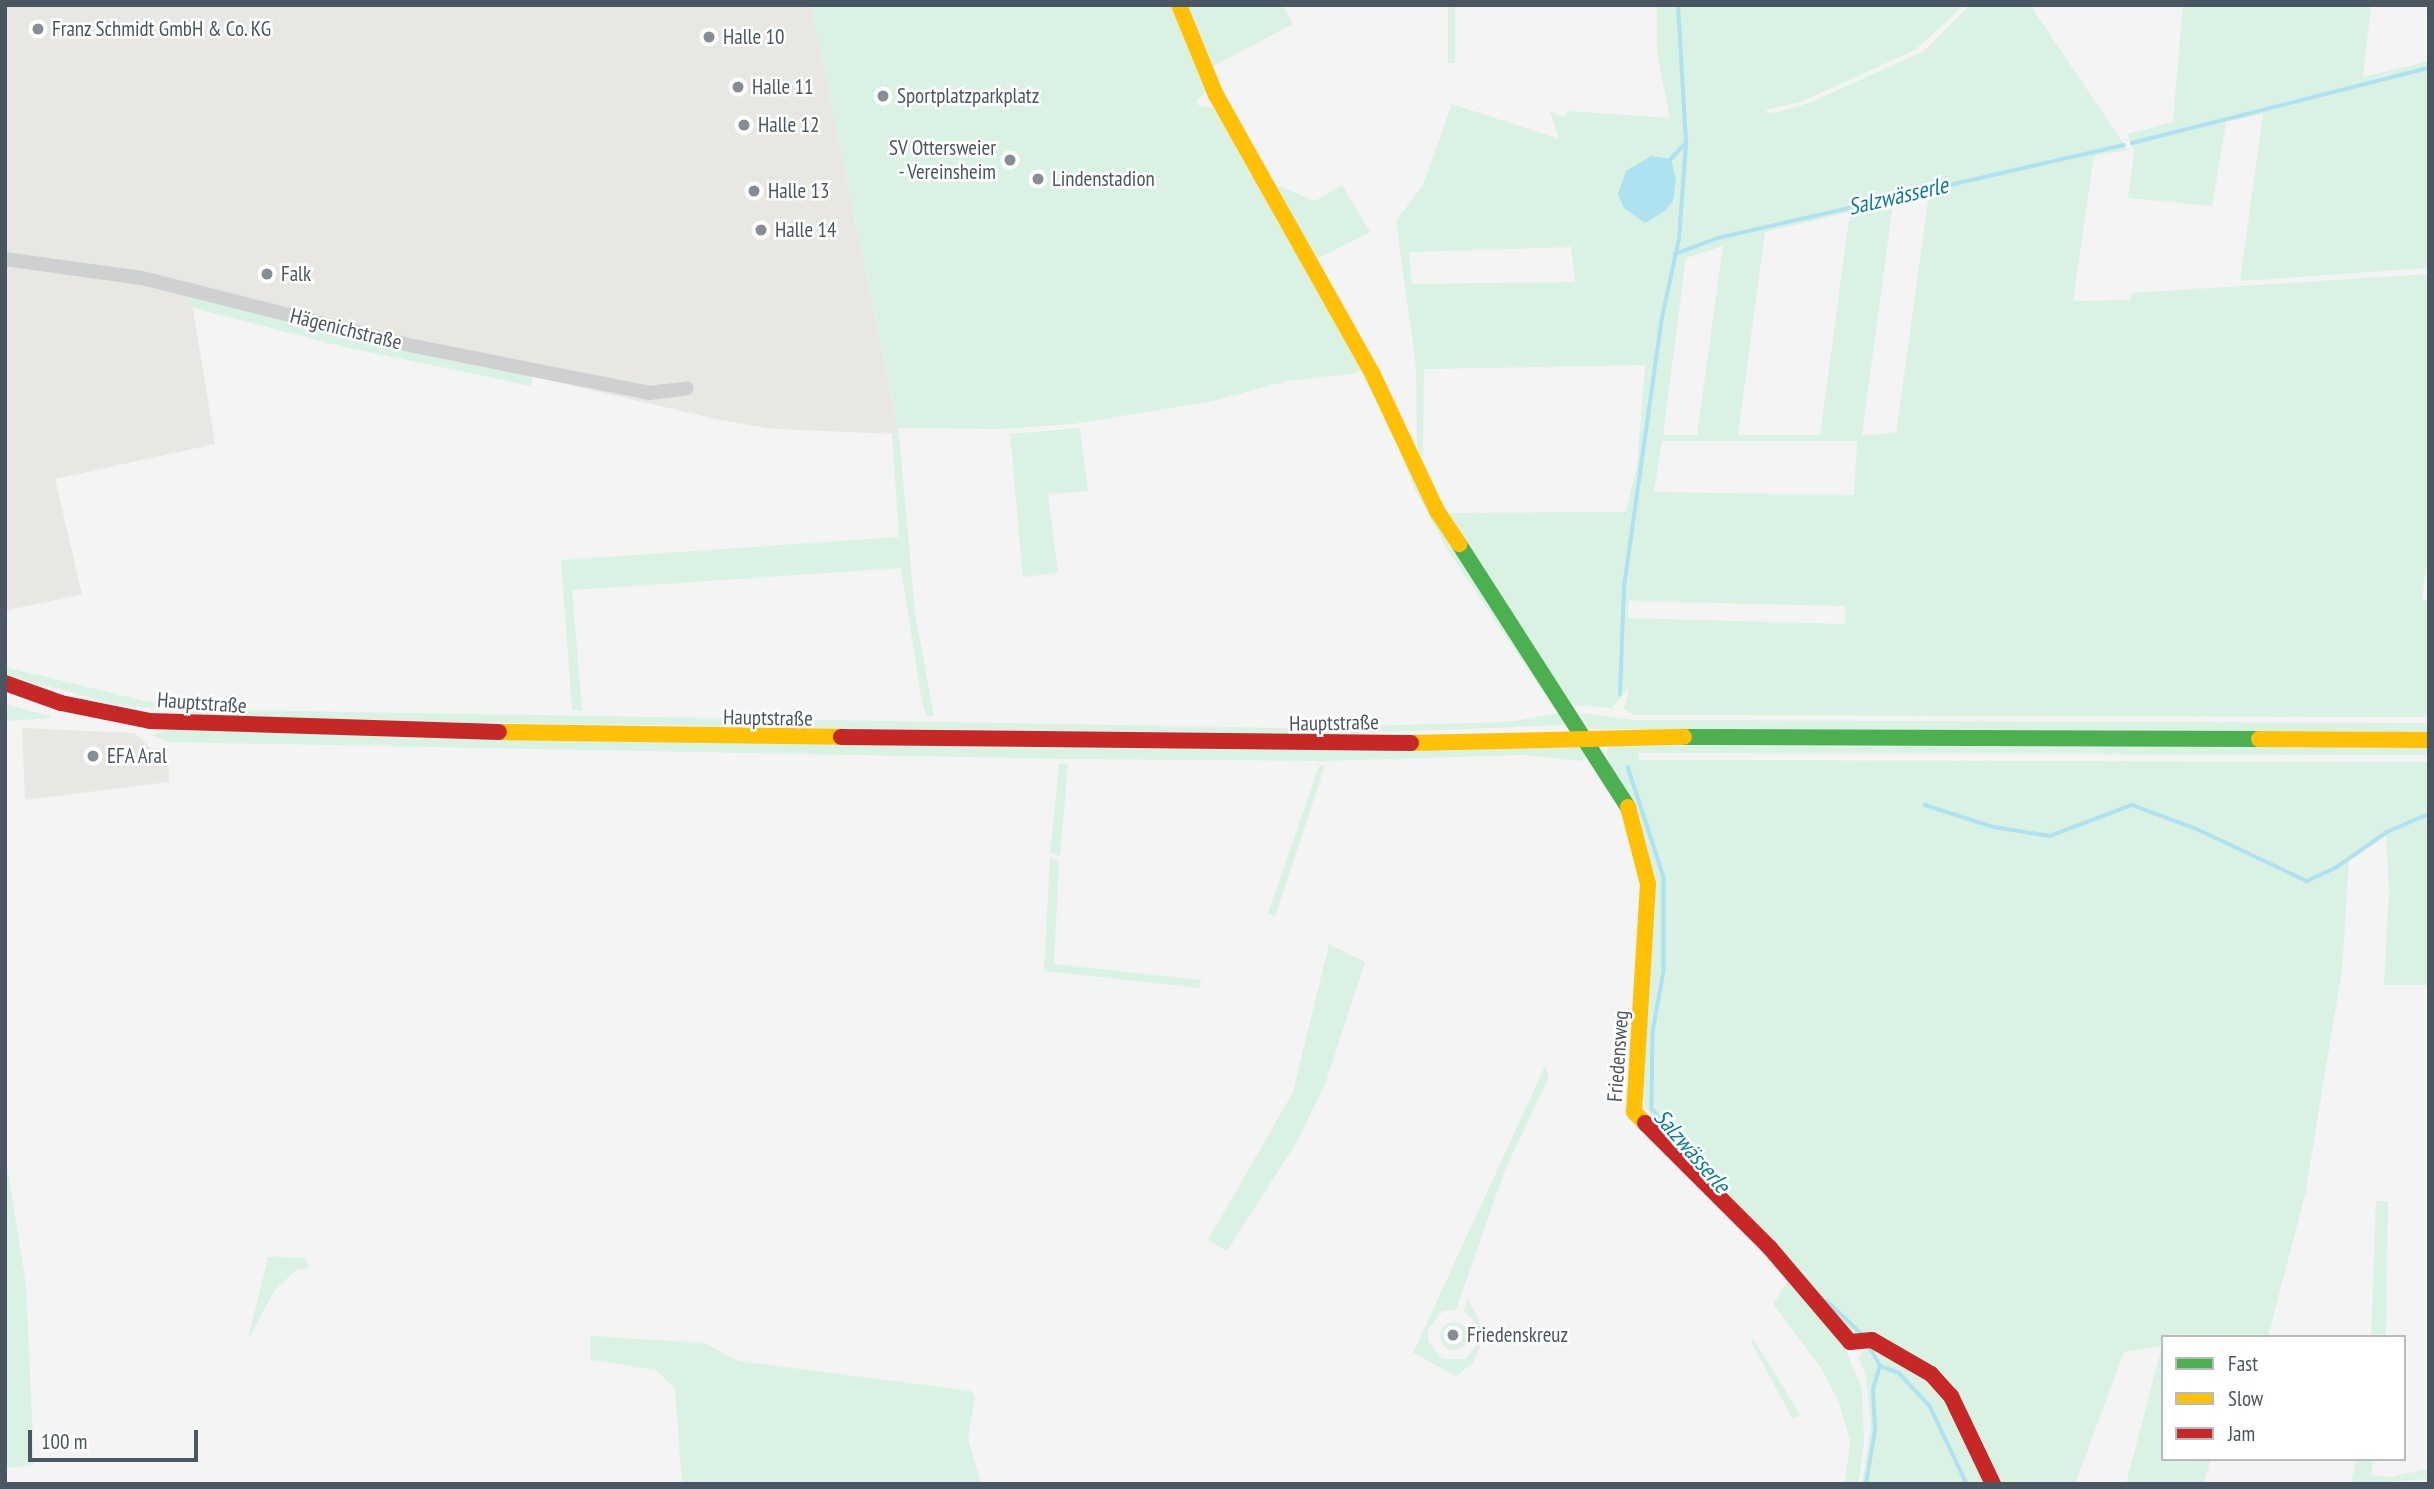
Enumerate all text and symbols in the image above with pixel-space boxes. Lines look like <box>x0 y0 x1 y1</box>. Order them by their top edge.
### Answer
place label: Franz Schmidt GmbH & Co. KG <box>52 16 273 42</box>
marker: Franz Schmidt GmbH & Co. KG <box>30 21 46 37</box>
place label: Halle 10 <box>723 24 784 50</box>
marker: Halle 10 <box>701 29 717 45</box>
place label: Halle 11 <box>752 74 813 100</box>
marker: Halle 11 <box>730 79 746 95</box>
place label: Sportplatzparkplatz <box>897 83 1039 109</box>
marker: Sportplatzparkplatz <box>875 88 891 104</box>
place label: Halle 12 <box>758 112 819 138</box>
marker: Halle 12 <box>736 117 752 133</box>
place label: SV Ottersweier - Vereinsheim <box>889 135 996 185</box>
marker: SV Ottersweier - Vereinsheim <box>1002 152 1018 168</box>
place label: Lindenstadion <box>1052 166 1155 192</box>
marker: Lindenstadion <box>1030 171 1046 187</box>
water label: Salzwässerle <box>1845 171 1951 221</box>
place label: Halle 13 <box>768 178 829 204</box>
marker: Halle 13 <box>746 183 762 199</box>
place label: Halle 14 <box>775 217 836 243</box>
marker: Halle 14 <box>753 222 769 238</box>
place label: Falk <box>281 261 311 287</box>
marker: Falk <box>259 266 275 282</box>
street label: Hägenichstraße <box>288 303 404 355</box>
street label: Hauptstraße <box>156 687 248 719</box>
street label: Hauptstraße <box>723 705 813 731</box>
street label: Hauptstraße <box>1289 710 1379 736</box>
place label: EFA Aral <box>107 743 168 769</box>
marker: EFA Aral <box>85 748 101 764</box>
street label: Friedensweg <box>1602 1009 1634 1103</box>
water label: Salzwässerle <box>1648 1104 1736 1198</box>
place label: Friedenskreuz <box>1467 1322 1568 1348</box>
marker: Friedenskreuz <box>1445 1327 1461 1343</box>
legend <box>2161 1335 2406 1461</box>
text: Fast <box>2228 1350 2258 1377</box>
text: Slow <box>2228 1385 2263 1412</box>
scale bar <box>32 1416 201 1460</box>
text: Jam <box>2228 1420 2255 1447</box>
text: 100 m <box>41 1428 87 1455</box>

